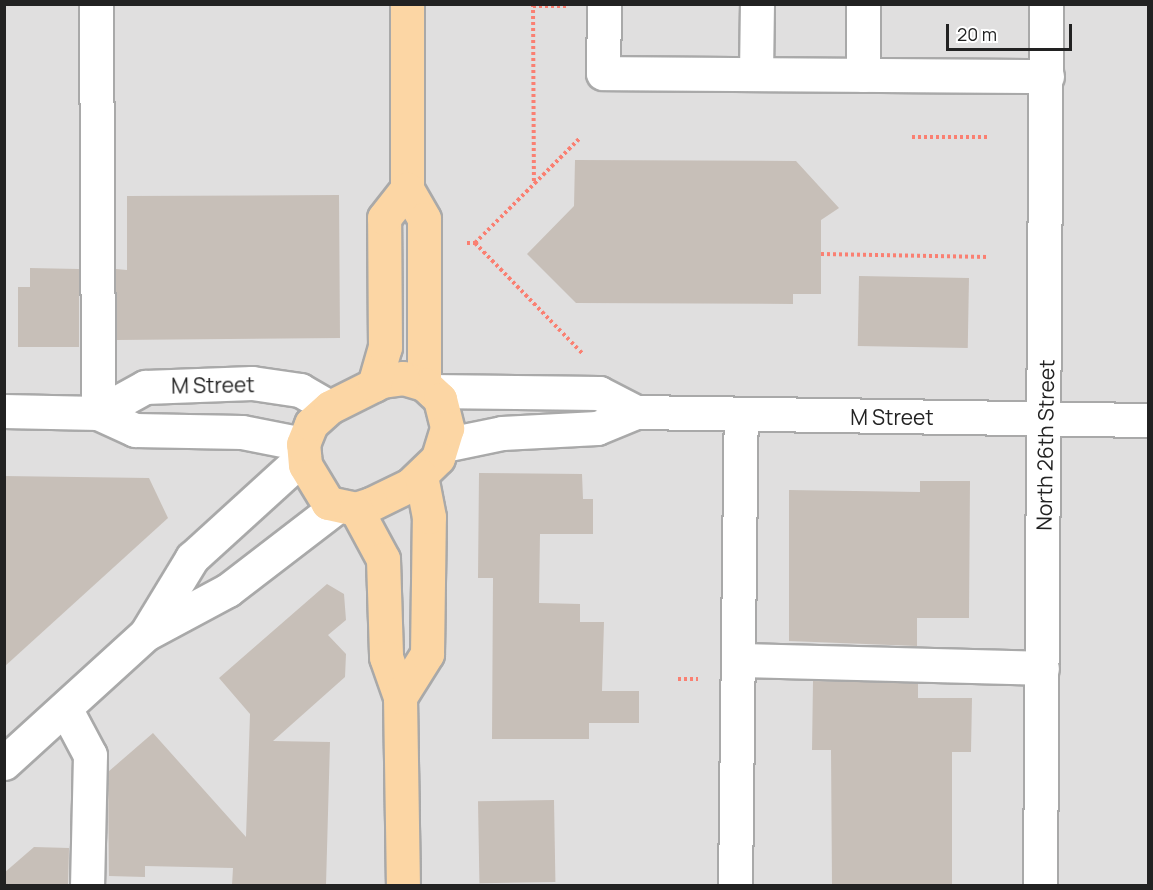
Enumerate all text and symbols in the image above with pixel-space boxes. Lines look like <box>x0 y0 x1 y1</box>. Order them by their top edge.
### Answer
scale bar <box>949 12 1075 50</box>
text: 20 m <box>957 22 997 46</box>
street label: North 26th Street <box>1031 359 1059 531</box>
street label: M Street <box>171 372 255 398</box>
street label: M Street <box>850 404 934 430</box>

